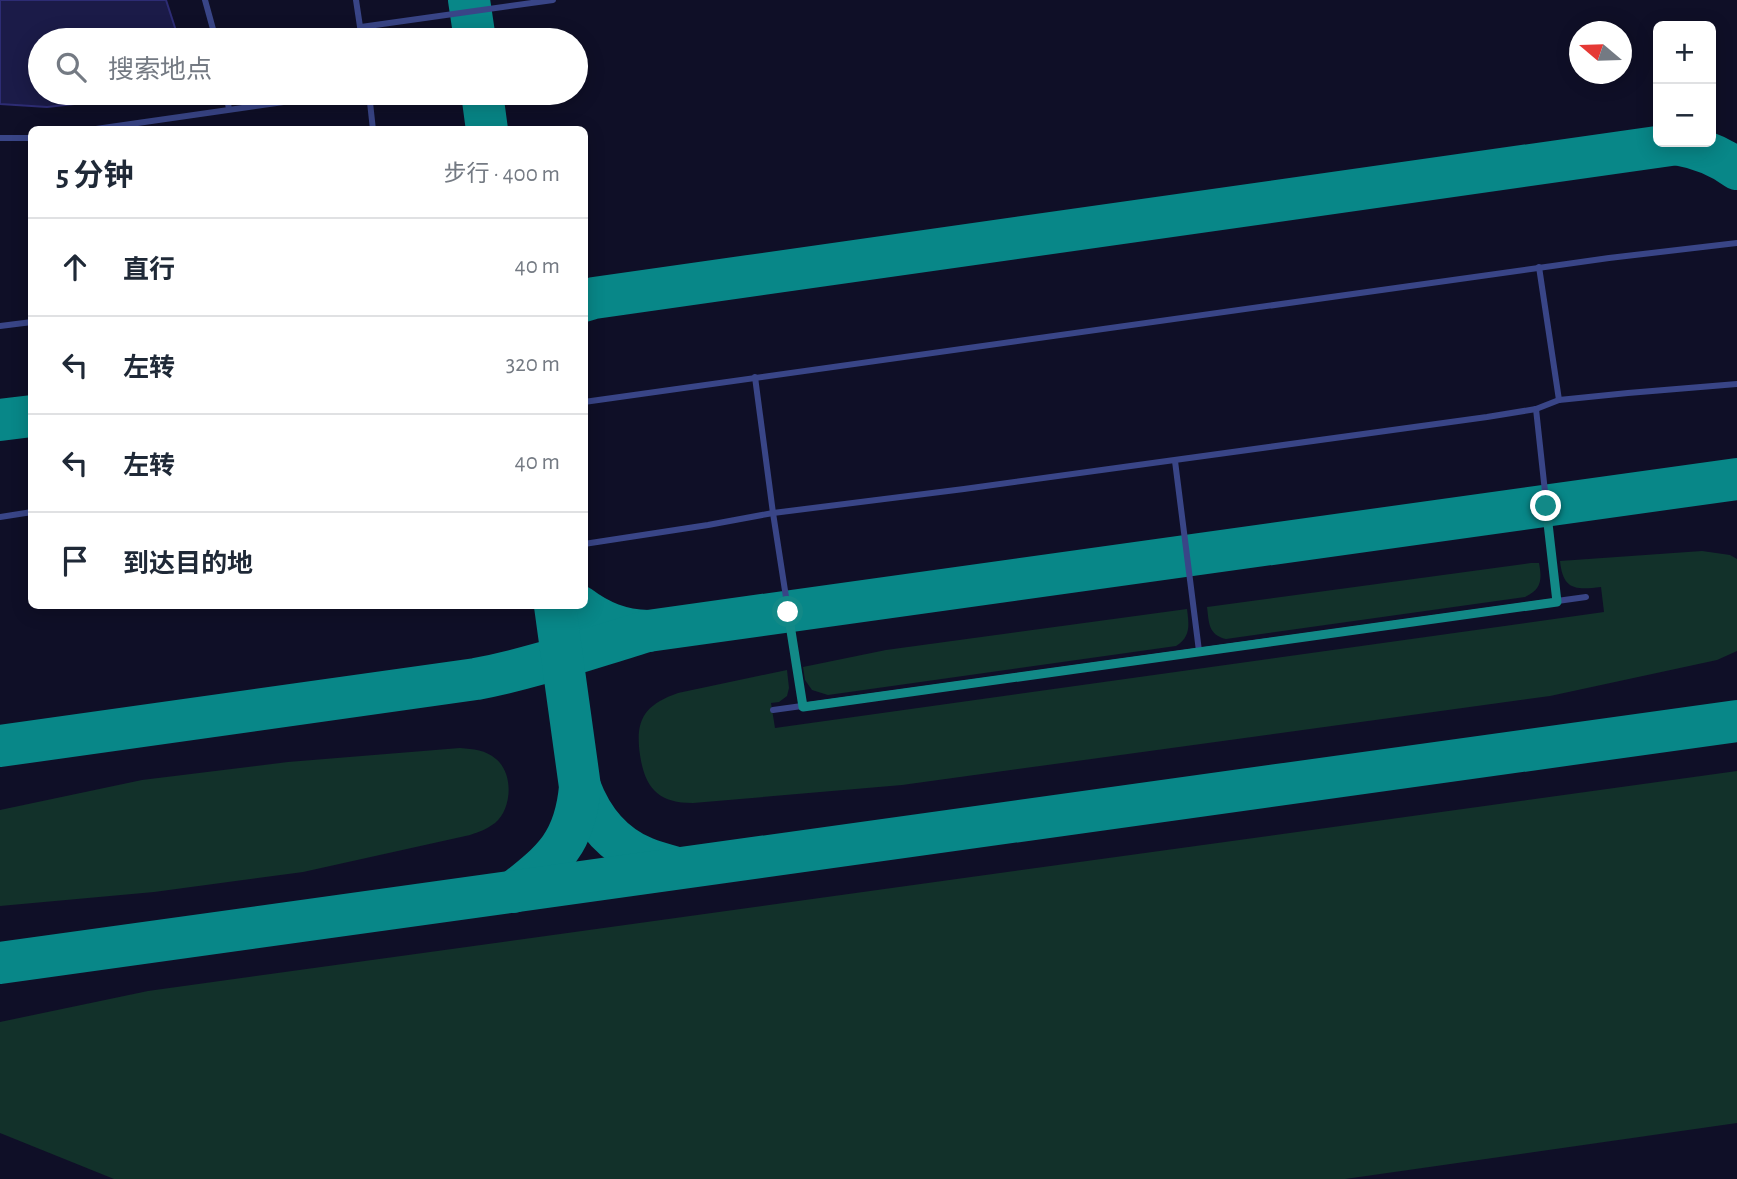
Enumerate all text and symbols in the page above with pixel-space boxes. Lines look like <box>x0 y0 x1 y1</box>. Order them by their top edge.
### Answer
north arrow <box>1569 21 1632 84</box>
map controls <box>1653 21 1716 147</box>
button: + <box>1653 21 1716 84</box>
search box <box>28 28 588 105</box>
icon: search <box>52 48 90 86</box>
text: 搜索地点 <box>108 57 212 83</box>
button: − <box>1653 84 1716 147</box>
text: 5 分钟 <box>56 161 134 191</box>
text: 步行 · 400 m <box>444 163 560 186</box>
icon: ahead <box>56 248 94 286</box>
text: 40 m <box>515 255 560 278</box>
text: 直行 <box>123 257 175 283</box>
icon: left <box>56 346 94 384</box>
text: 320 m <box>506 353 560 376</box>
text: 左转 <box>123 355 175 381</box>
icon: left <box>56 444 94 482</box>
text: 40 m <box>515 451 560 474</box>
text: 左转 <box>123 453 175 479</box>
route end <box>1530 490 1561 521</box>
icon: arrive <box>56 542 94 580</box>
text: 到达目的地 <box>123 551 253 577</box>
route start <box>772 596 803 627</box>

